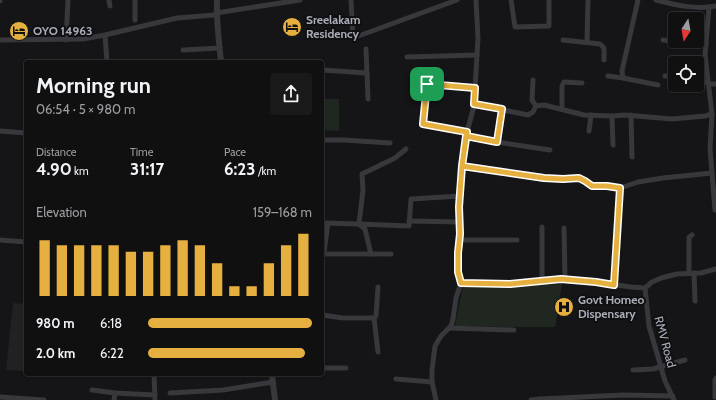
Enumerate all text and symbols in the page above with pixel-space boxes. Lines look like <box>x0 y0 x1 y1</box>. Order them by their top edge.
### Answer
place label: Sreelakam Residency <box>306 12 360 41</box>
north arrow <box>668 12 704 48</box>
map controls <box>668 12 704 92</box>
hotel icon: Sreelakam Residency <box>281 16 303 38</box>
hotel icon: OYO 14963 <box>8 20 30 42</box>
place label: OYO 14963 <box>33 23 92 38</box>
button: locate <box>668 56 704 92</box>
pin <box>410 67 444 101</box>
text: Morning run <box>36 72 151 99</box>
button: share <box>270 73 312 115</box>
icon: arrive <box>416 73 438 95</box>
text: 06:54 · 5 × 980 m <box>36 101 135 117</box>
text: Distance <box>36 145 77 159</box>
text: Time <box>130 145 153 159</box>
text: Pace <box>224 145 246 159</box>
text: 4.90 <box>36 159 72 179</box>
text: 31:17 <box>130 159 164 179</box>
text: 6:23 <box>224 159 255 179</box>
text: km <box>72 164 89 178</box>
text: /km <box>255 164 276 178</box>
text: Elevation <box>36 204 87 220</box>
text: 159–168 m <box>253 204 312 220</box>
place label: Govt Homeo Dispensary <box>578 292 644 321</box>
hospital icon: Govt Homeo Dispensary <box>553 296 575 318</box>
street label: RMV Road <box>651 314 680 369</box>
text: 980 m <box>36 315 75 331</box>
text: 6:18 <box>100 315 122 331</box>
text: 2.0 km <box>36 345 75 361</box>
text: 6:22 <box>100 345 124 361</box>

